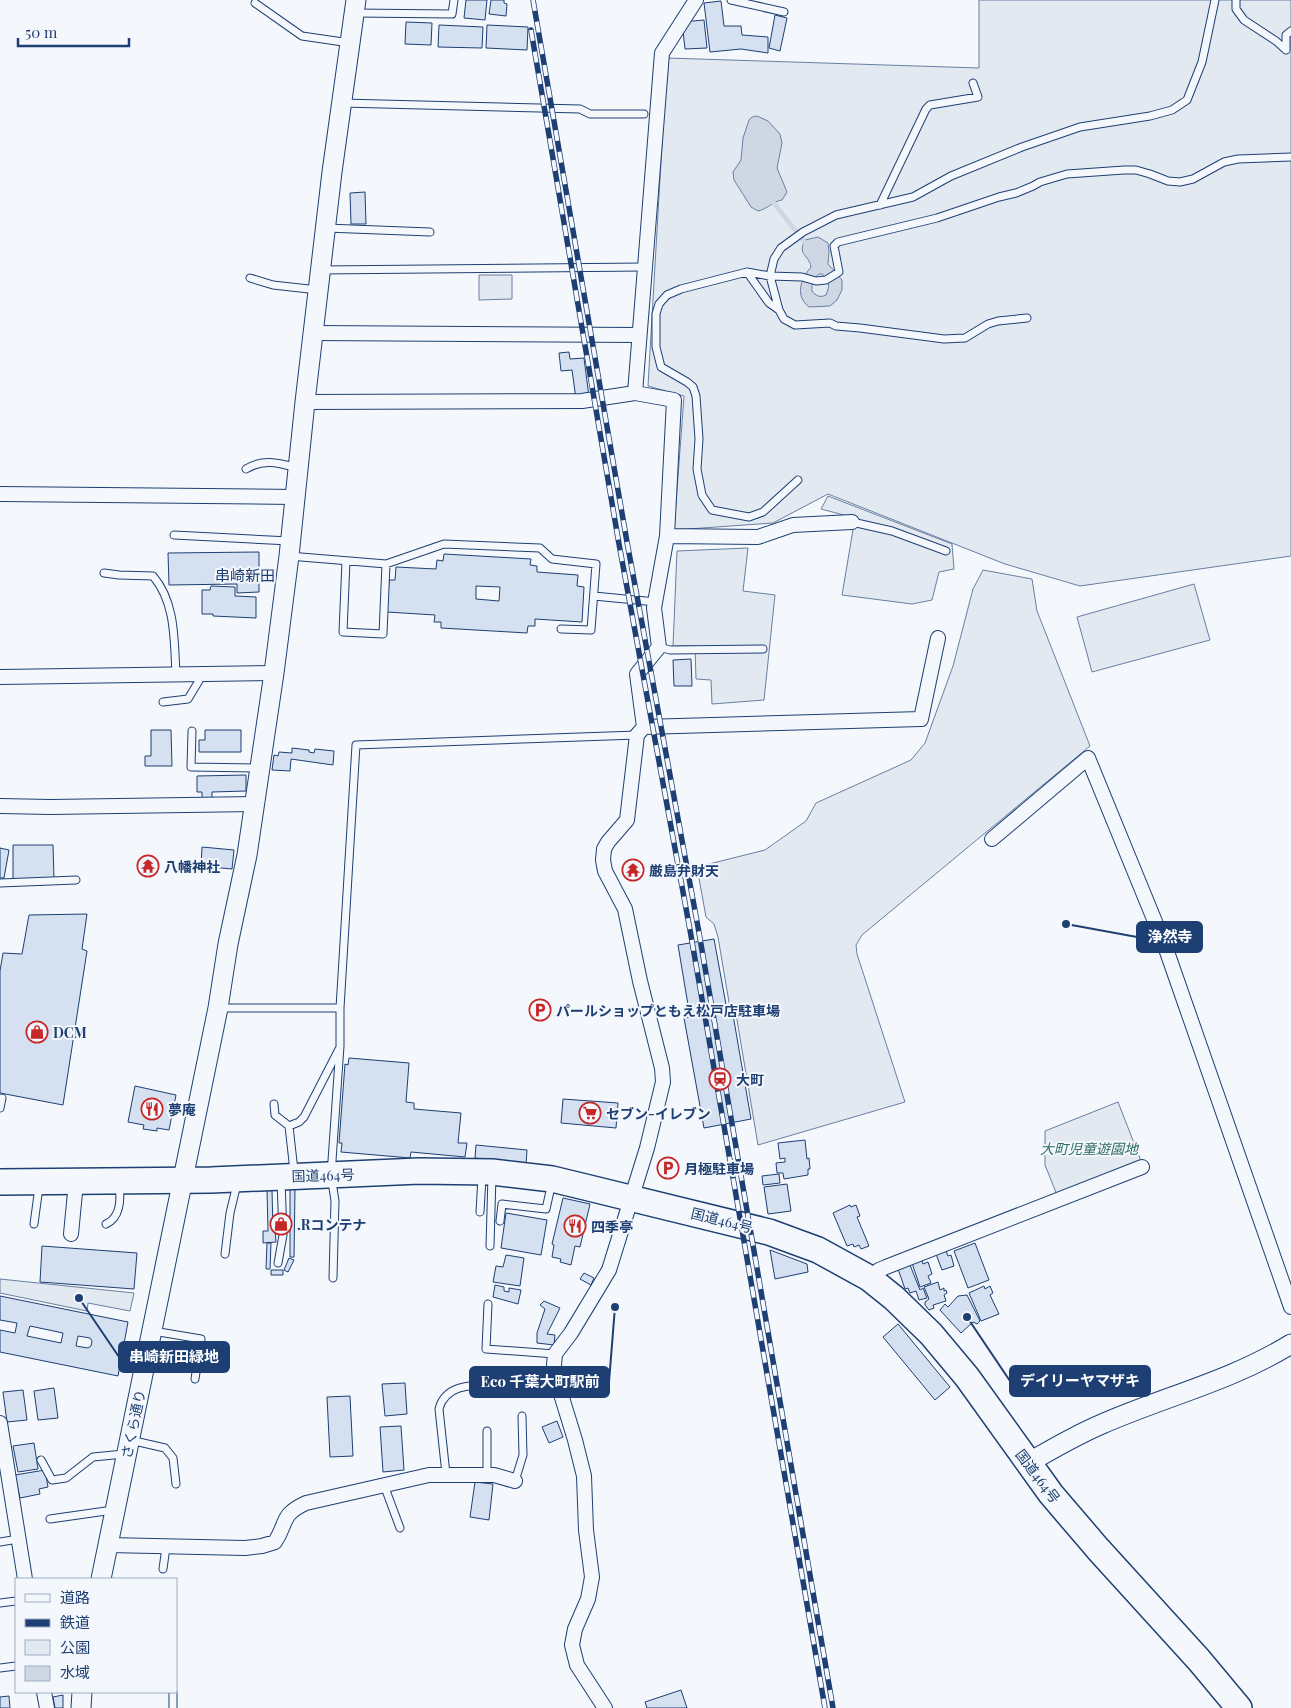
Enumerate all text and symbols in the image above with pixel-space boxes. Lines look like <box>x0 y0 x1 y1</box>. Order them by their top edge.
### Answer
scale bar <box>18 15 129 47</box>
text: 50 m <box>25 22 58 42</box>
district label: 串崎新田 <box>215 565 275 585</box>
temple icon: 八幡神社 <box>136 854 160 878</box>
place label: 八幡神社 <box>164 857 220 876</box>
temple icon: 厳島弁財天 <box>621 858 645 882</box>
place label: 厳島弁財天 <box>649 861 719 880</box>
callout: 浄然寺 <box>1137 922 1202 952</box>
text: 浄然寺 <box>1147 926 1193 946</box>
parking icon: パールショップともえ松戸店駐車場 <box>528 998 552 1022</box>
place label: パールショップともえ松戸店駐車場 <box>556 1001 780 1020</box>
shop icon: DCM <box>25 1020 49 1044</box>
place label: DCM <box>53 1023 87 1042</box>
station icon: 大町 <box>708 1067 732 1091</box>
place label: 大町 <box>736 1070 764 1089</box>
restaurant icon: 夢庵 <box>140 1097 164 1121</box>
place label: 夢庵 <box>168 1100 196 1119</box>
supermarket icon: セブン-イレブン <box>578 1101 602 1125</box>
place label: セブン-イレブン <box>606 1104 711 1123</box>
park label: 大町児童遊園地 <box>1040 1139 1140 1158</box>
parking icon: 月極駐車場 <box>656 1156 680 1180</box>
place label: 月極駐車場 <box>684 1159 754 1178</box>
street label: 国道464号 <box>291 1164 355 1186</box>
street label: 国道464号 <box>689 1203 755 1237</box>
shop icon: .Rコンテナ <box>269 1212 293 1236</box>
restaurant icon: 四季亭 <box>563 1214 587 1238</box>
place label: .Rコンテナ <box>297 1215 366 1234</box>
place label: 四季亭 <box>591 1217 633 1236</box>
callout: 串崎新田緑地 <box>119 1342 229 1372</box>
text: 串崎新田緑地 <box>129 1346 219 1366</box>
callout: デイリーヤマザキ <box>1010 1366 1150 1396</box>
callout: Eco 千葉大町駅前 <box>470 1367 609 1397</box>
text: デイリーヤマザキ <box>1020 1370 1140 1390</box>
text: Eco 千葉大町駅前 <box>481 1371 599 1391</box>
street label: さくら通り <box>116 1388 150 1460</box>
street label: 国道464号 <box>1011 1445 1065 1507</box>
legend <box>15 1578 178 1693</box>
text: 道路 <box>60 1587 90 1607</box>
text: 鉄道 <box>60 1612 90 1632</box>
text: 公園 <box>60 1637 90 1657</box>
text: 水域 <box>60 1662 90 1682</box>

